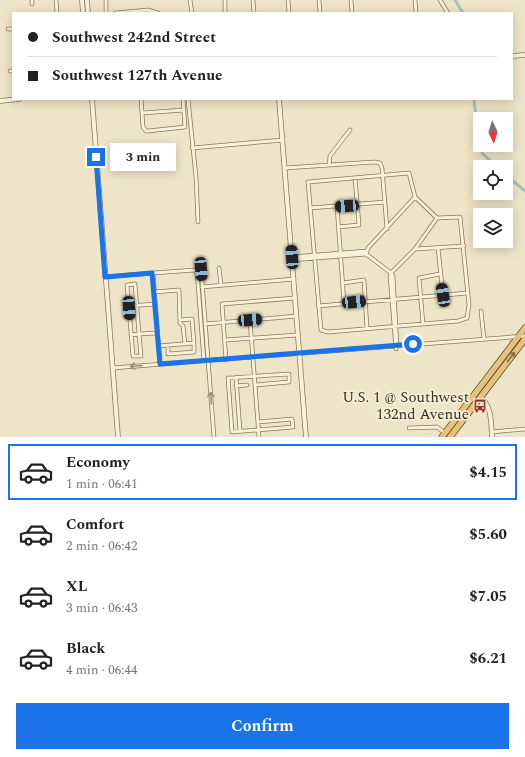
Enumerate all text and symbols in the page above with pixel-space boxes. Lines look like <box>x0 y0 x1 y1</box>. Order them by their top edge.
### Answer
text: Southwest 242nd Street <box>52 26 216 49</box>
text: Southwest 127th Avenue <box>52 64 222 87</box>
north arrow <box>473 112 513 152</box>
map controls <box>473 112 513 248</box>
callout: 3 min <box>110 143 176 171</box>
text: 3 min <box>126 147 160 167</box>
route end <box>87 148 105 166</box>
button: locate <box>473 160 513 200</box>
car <box>335 199 359 213</box>
button: layers <box>473 208 513 248</box>
car <box>285 245 299 269</box>
car <box>194 257 208 281</box>
car <box>435 282 451 308</box>
car <box>341 295 367 309</box>
car <box>122 296 136 320</box>
car <box>238 313 262 327</box>
route start <box>404 335 422 353</box>
one-way arrow <box>507 351 516 362</box>
one-way arrow <box>130 363 143 370</box>
place label: U.S. 1 @ Southwest 132nd Avenue <box>342 386 469 426</box>
one-way arrow <box>208 392 215 405</box>
bus stop icon: U.S. 1 @ Southwest 132nd Avenue <box>472 398 488 414</box>
text: Economy <box>66 451 130 474</box>
icon: car <box>18 454 54 490</box>
text: $4.15 <box>469 461 507 484</box>
text: 1 min · 06:41 <box>66 474 138 494</box>
text: Comfort <box>66 513 124 536</box>
icon: car <box>18 516 54 552</box>
text: $5.60 <box>469 523 507 546</box>
text: 2 min · 06:42 <box>66 536 138 556</box>
text: XL <box>66 575 87 598</box>
icon: car <box>18 578 54 614</box>
text: $7.05 <box>469 585 507 608</box>
text: 3 min · 06:43 <box>66 598 138 618</box>
text: Black <box>66 637 105 660</box>
icon: car <box>18 640 54 676</box>
text: $6.21 <box>469 647 507 670</box>
text: 4 min · 06:44 <box>66 660 138 680</box>
button: Confirm <box>16 703 509 749</box>

